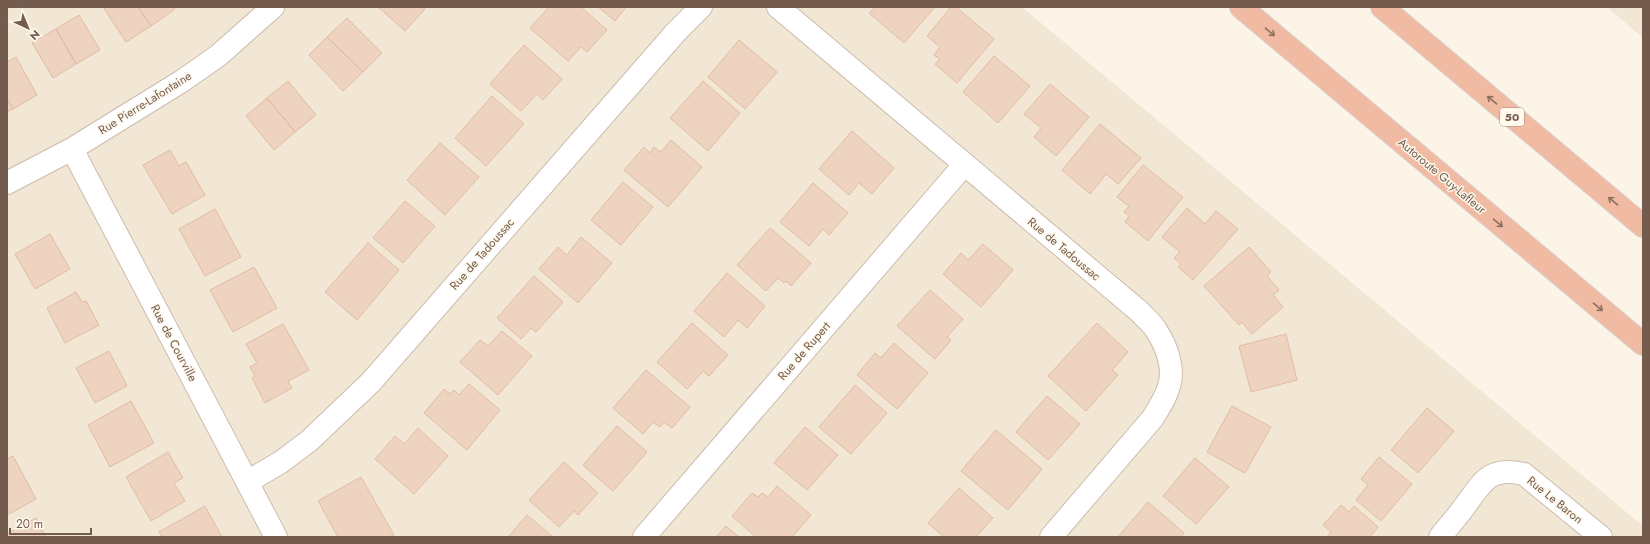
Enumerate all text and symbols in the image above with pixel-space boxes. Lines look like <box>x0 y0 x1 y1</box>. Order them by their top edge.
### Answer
north arrow <box>8 8 48 48</box>
text: N <box>26 26 44 44</box>
one-way arrow <box>1265 28 1276 37</box>
street label: Rue Pierre-Lafontaine <box>95 67 195 139</box>
one-way arrow <box>1487 95 1497 104</box>
road number: 50 <box>1500 108 1524 126</box>
street label: Autoroute Guy-Lafleur <box>1394 134 1491 219</box>
one-way arrow <box>1608 197 1618 206</box>
street label: Rue de Tadoussac <box>1024 213 1105 285</box>
street label: Rue de Tadoussac <box>446 214 519 294</box>
one-way arrow <box>1493 219 1504 228</box>
street label: Rue de Courville <box>146 301 202 385</box>
one-way arrow <box>1593 302 1603 311</box>
street label: Rue de Rupert <box>773 318 835 384</box>
street label: Rue Le Baron <box>1523 472 1587 528</box>
scale bar <box>10 510 91 536</box>
text: 20 m <box>16 515 43 533</box>

